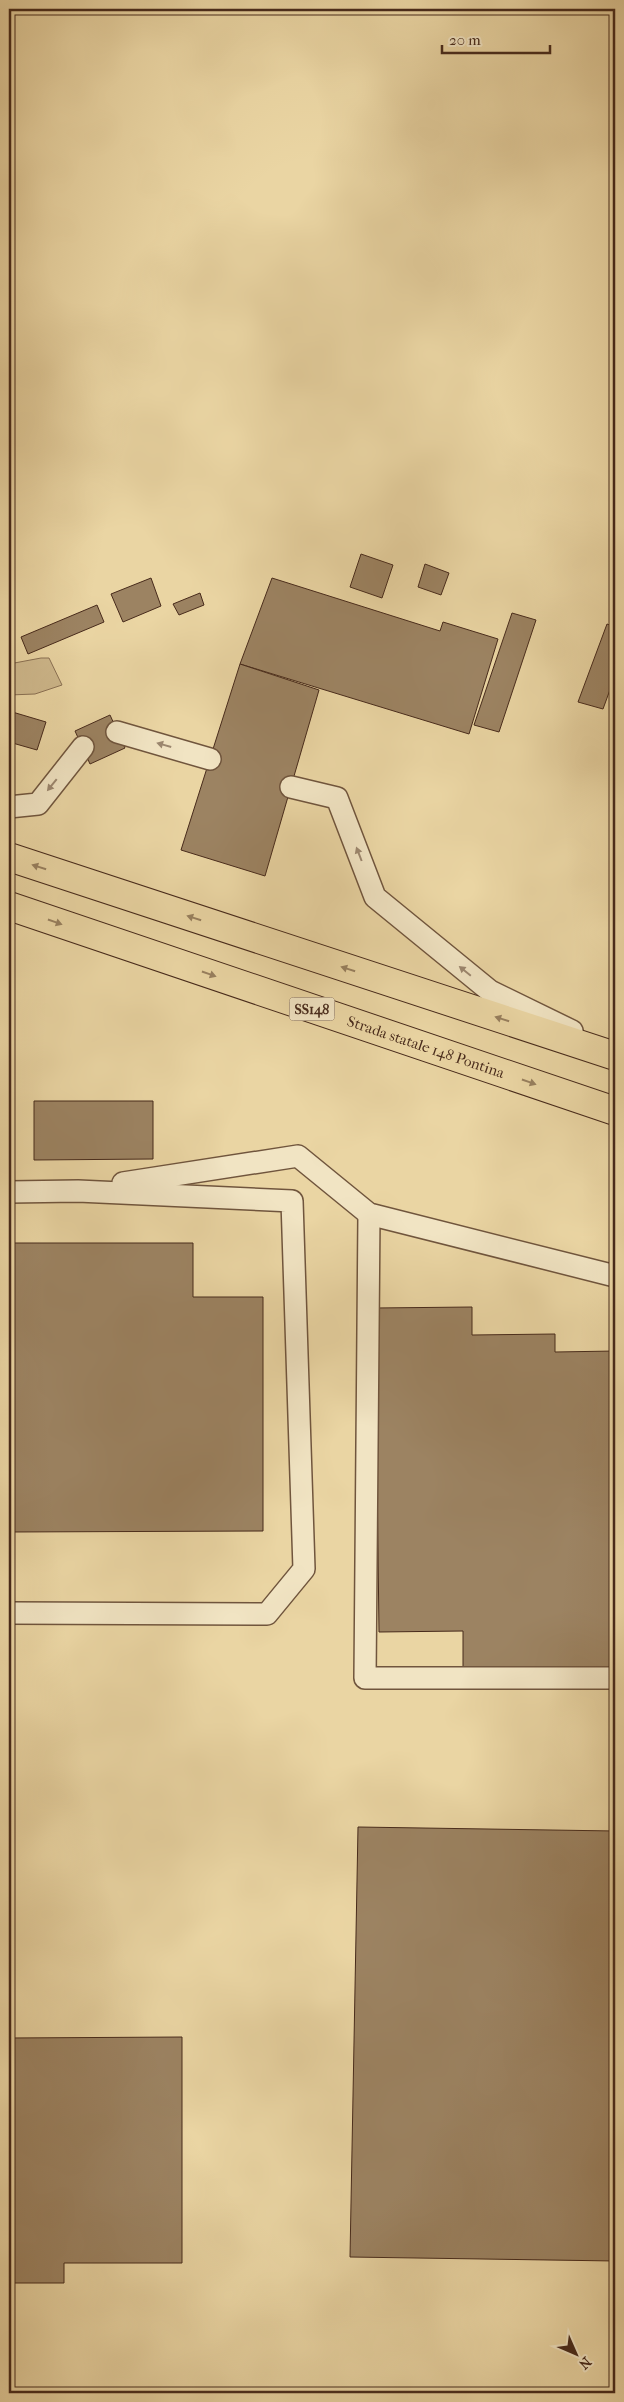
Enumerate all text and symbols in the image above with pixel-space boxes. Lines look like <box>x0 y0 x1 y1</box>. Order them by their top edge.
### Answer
scale bar <box>442 22 549 54</box>
text: 20 m <box>449 31 481 49</box>
one-way arrow <box>156 740 171 748</box>
one-way arrow <box>47 778 58 791</box>
one-way arrow <box>355 847 362 862</box>
one-way arrow <box>32 863 47 871</box>
one-way arrow <box>186 914 201 921</box>
one-way arrow <box>48 918 63 926</box>
one-way arrow <box>340 964 355 972</box>
one-way arrow <box>459 966 472 977</box>
one-way arrow <box>202 970 217 978</box>
road number: SS148 <box>290 998 334 1021</box>
street label: Strada statale 148 Pontina <box>345 1012 508 1082</box>
one-way arrow <box>495 1015 510 1022</box>
one-way arrow <box>521 1079 536 1086</box>
north arrow <box>552 2330 602 2380</box>
text: N <box>575 2353 595 2373</box>

